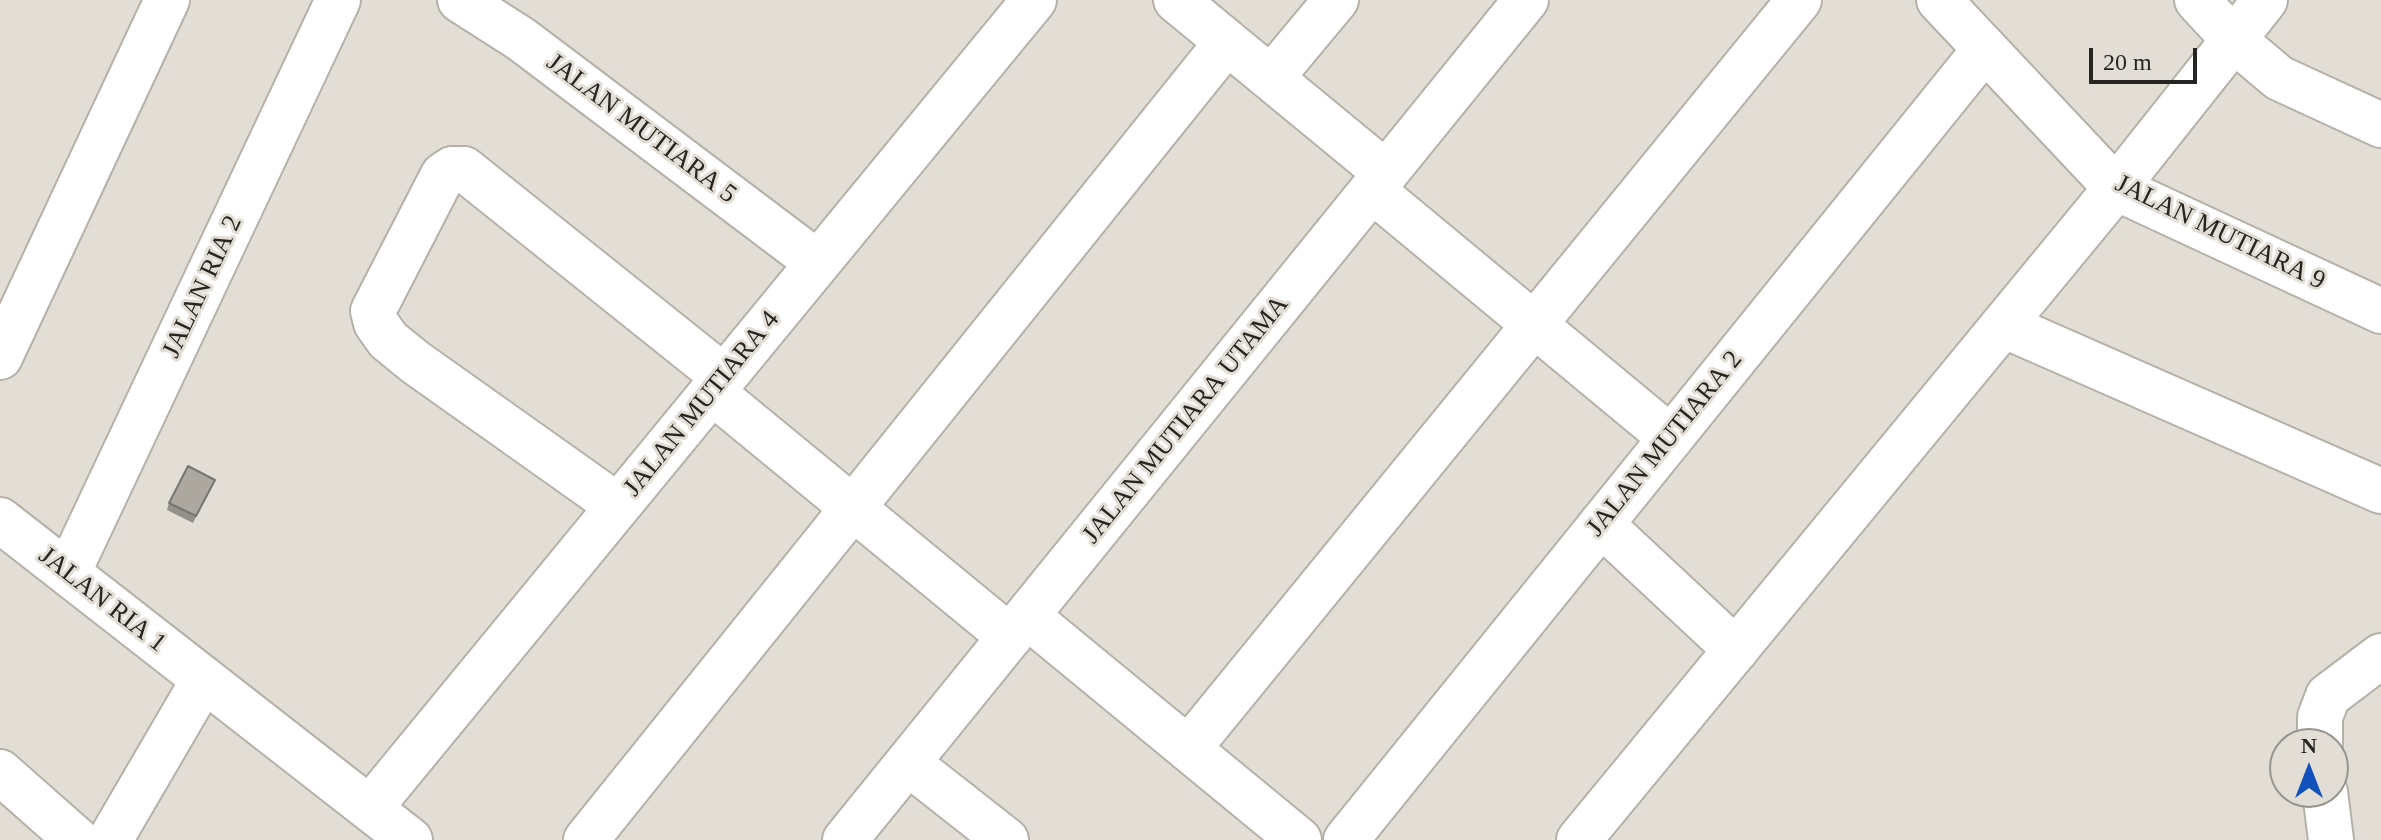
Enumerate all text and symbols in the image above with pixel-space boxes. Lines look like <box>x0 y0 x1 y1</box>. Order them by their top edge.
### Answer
scale bar <box>2093 32 2201 82</box>
street label: JALAN MUTIARA 5 <box>540 47 742 211</box>
text: 20 m <box>2103 49 2152 75</box>
street label: JALAN MUTIARA 9 <box>2110 169 2330 297</box>
street label: JALAN RIA 2 <box>157 211 249 363</box>
street label: JALAN MUTIARA UTAMA <box>1076 290 1296 550</box>
street label: JALAN MUTIARA 4 <box>618 305 786 503</box>
street label: JALAN MUTIARA 2 <box>1581 345 1749 543</box>
street label: JALAN RIA 1 <box>32 541 172 659</box>
north arrow <box>2269 728 2349 808</box>
text: N <box>2301 733 2317 758</box>

